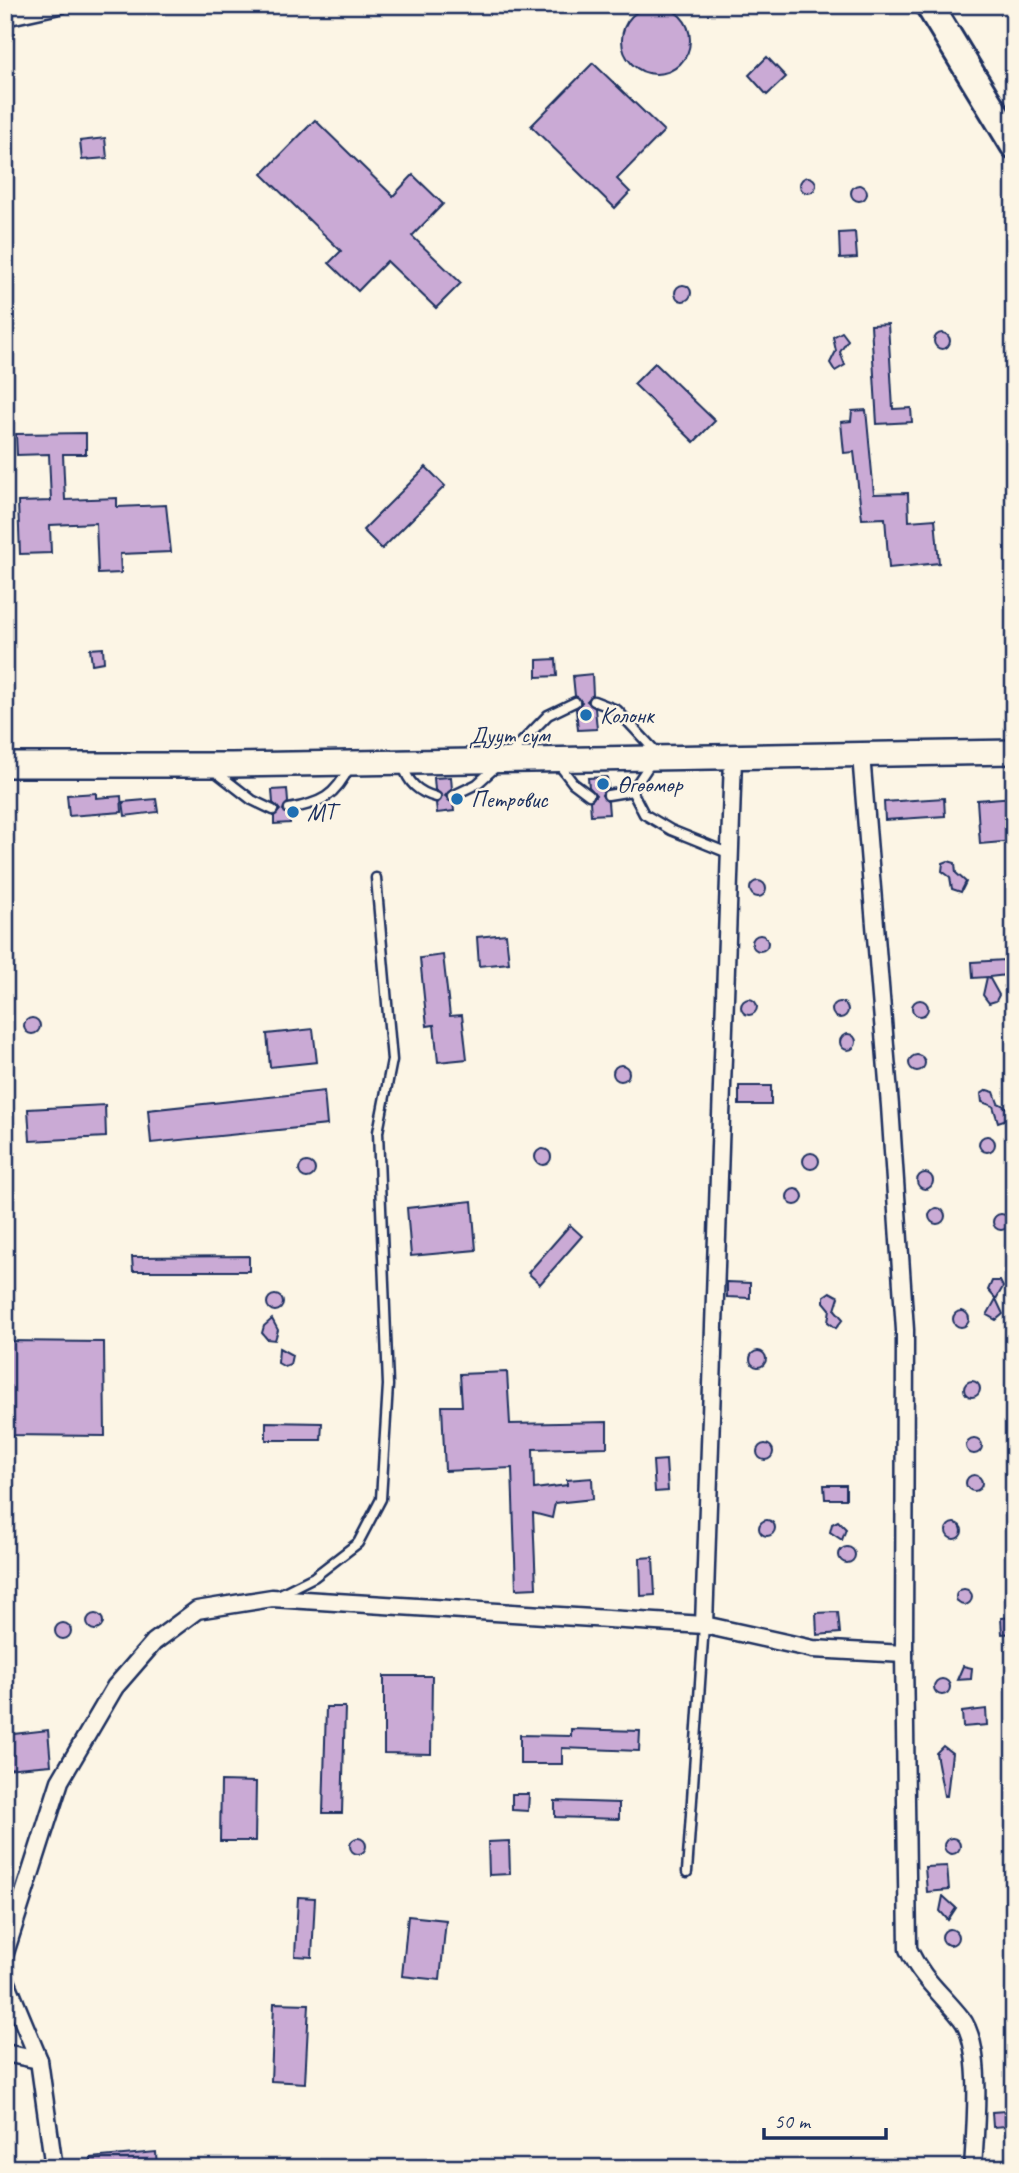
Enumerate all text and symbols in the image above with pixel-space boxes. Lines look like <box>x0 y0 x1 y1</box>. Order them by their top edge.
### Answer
place label: Колонк <box>600 700 656 730</box>
marker: Колонк <box>578 707 594 723</box>
street label: Дуут сум <box>468 719 551 751</box>
place label: Өгөөмөр <box>617 769 684 799</box>
marker: Өгөөмөр <box>595 776 611 792</box>
place label: Петровиc <box>471 784 549 814</box>
marker: Петровиc <box>449 791 465 807</box>
place label: MT <box>307 797 341 827</box>
marker: MT <box>285 804 301 820</box>
scale bar <box>764 2096 886 2140</box>
text: 50 m <box>774 2108 812 2134</box>

